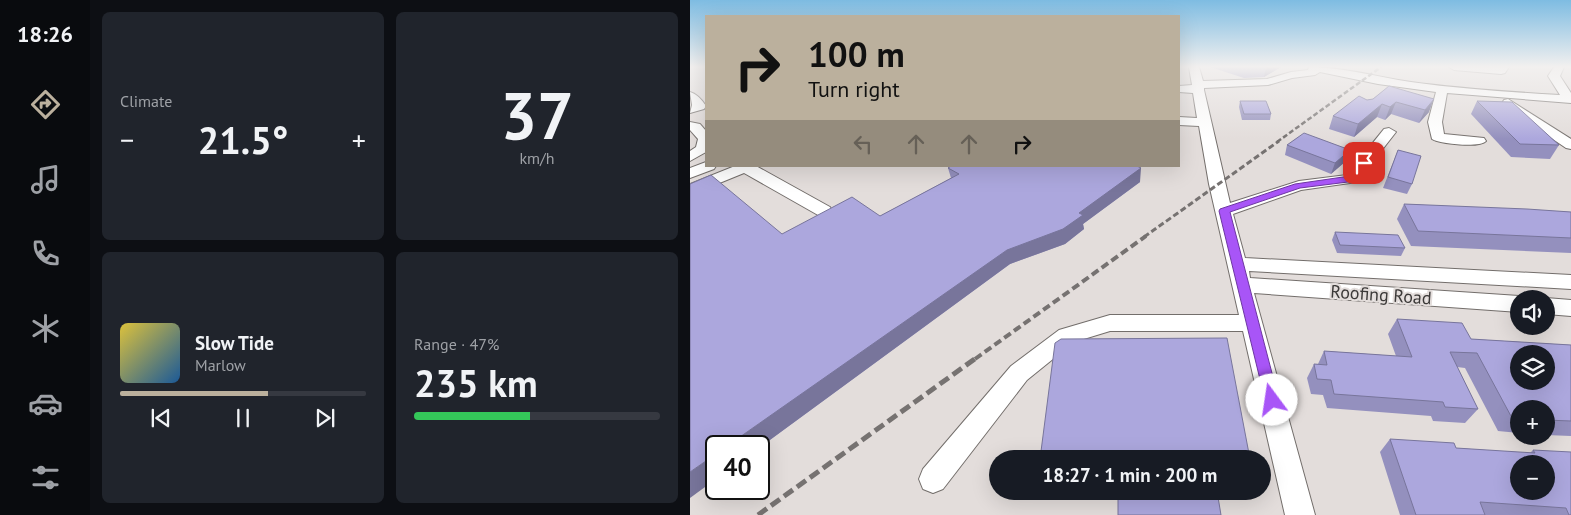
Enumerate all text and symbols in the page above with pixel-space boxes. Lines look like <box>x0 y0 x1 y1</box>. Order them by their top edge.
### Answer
text: 18:26 <box>17 20 73 48</box>
text: 100 m <box>808 31 905 77</box>
icon: right <box>725 35 790 100</box>
text: 37 <box>500 73 574 157</box>
text: Turn right <box>808 75 900 103</box>
icon: directions <box>28 87 63 122</box>
text: Climate <box>120 91 172 111</box>
text: 21.5° <box>198 115 288 164</box>
text: − <box>120 121 134 158</box>
text: + <box>352 121 366 158</box>
icon: left <box>849 130 877 158</box>
icon: ahead <box>902 130 930 158</box>
icon: ahead <box>955 130 983 158</box>
icon: right <box>1008 130 1036 158</box>
pin <box>1343 142 1385 184</box>
text: km/h <box>519 148 555 168</box>
icon: arrive <box>1350 149 1378 177</box>
icon: music <box>28 162 63 197</box>
icon: phone <box>28 236 63 271</box>
street label: Roofing Road <box>1330 279 1432 310</box>
map controls <box>1510 290 1555 500</box>
button: sound <box>1510 290 1555 335</box>
icon: climate <box>28 311 63 346</box>
text: Slow Tide <box>195 331 274 355</box>
text: Range · 47% <box>414 334 499 354</box>
button: layers <box>1510 345 1555 390</box>
text: Marlow <box>195 355 246 375</box>
text: 235 km <box>414 358 538 407</box>
position arrow <box>1245 373 1297 425</box>
icon: car <box>28 386 63 421</box>
button: + <box>1510 400 1555 445</box>
icon: previous <box>147 404 175 432</box>
icon: pause <box>229 404 257 432</box>
icon: next <box>311 404 339 432</box>
speed limit sign: 40 <box>705 435 770 500</box>
button: − <box>1510 455 1555 500</box>
icon: filters <box>28 460 63 495</box>
text: 18:27 · 1 min · 200 m <box>1043 463 1217 487</box>

